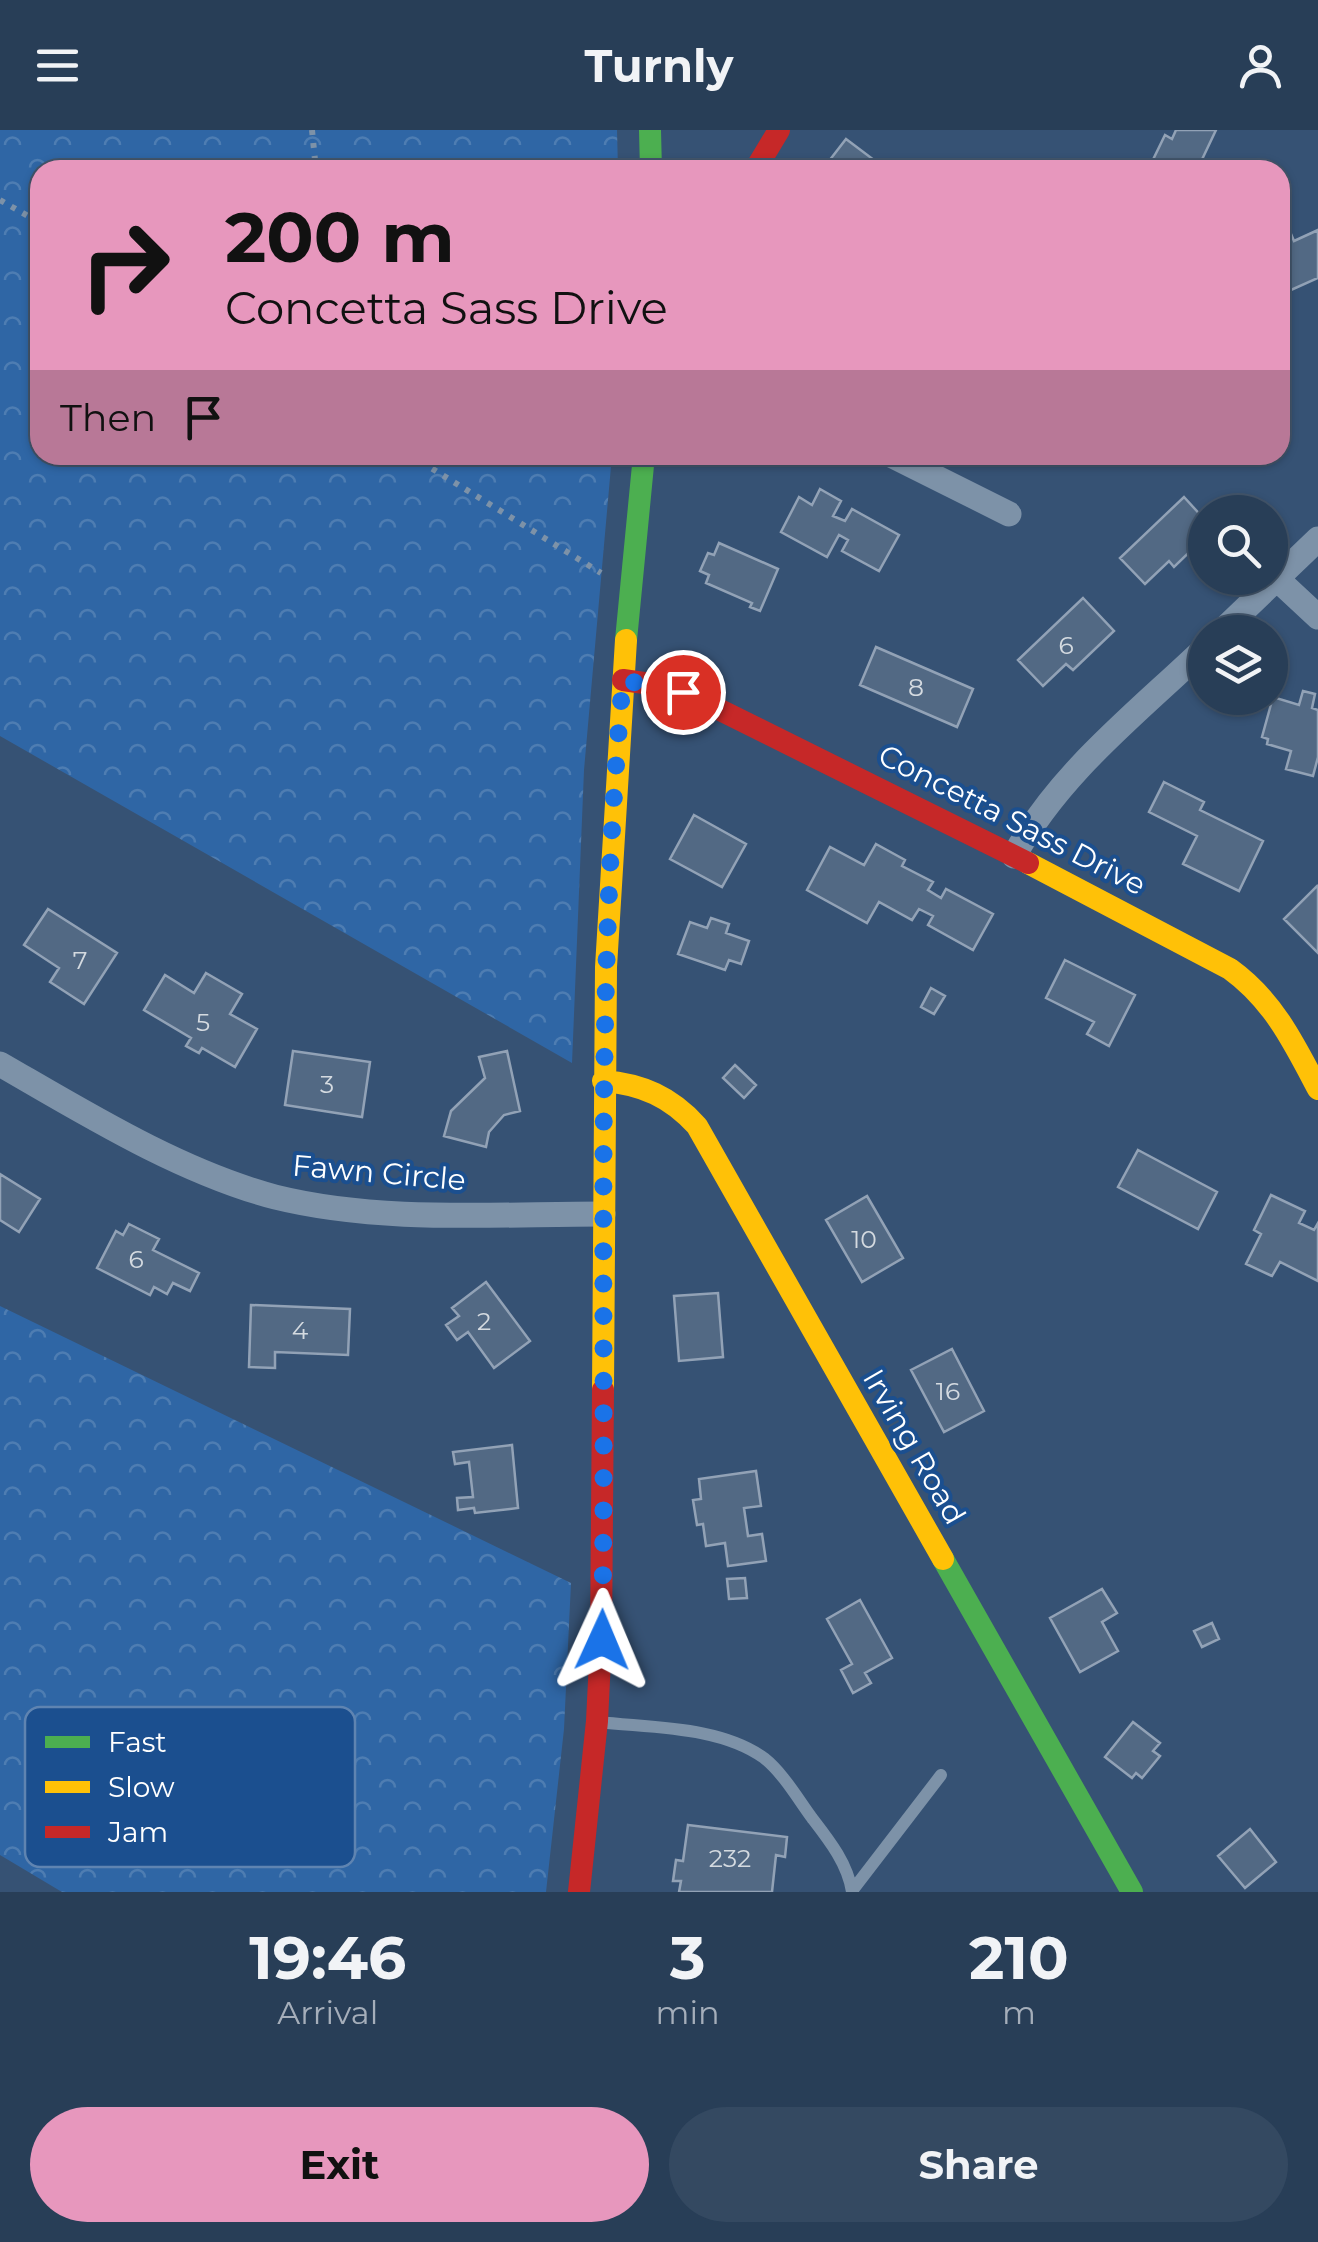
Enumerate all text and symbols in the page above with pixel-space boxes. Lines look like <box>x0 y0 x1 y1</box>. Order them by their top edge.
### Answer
icon: menu <box>30 38 85 93</box>
text: Turnly <box>585 38 733 93</box>
icon: person <box>1233 38 1288 93</box>
text: 200 m <box>225 194 455 280</box>
icon: right <box>60 200 190 330</box>
text: Concetta Sass Drive <box>225 280 668 335</box>
icon: arrive <box>176 390 231 445</box>
text: Then <box>60 394 156 441</box>
map controls <box>1188 495 1288 715</box>
button: search <box>1188 495 1288 595</box>
button: layers <box>1188 615 1288 715</box>
house number: 6 <box>1058 630 1074 660</box>
pin <box>641 650 726 735</box>
icon: arrive <box>656 665 711 720</box>
house number: 8 <box>908 672 924 702</box>
street label: Concetta Sass Drive <box>872 736 1152 903</box>
house number: 7 <box>73 945 87 975</box>
house number: 5 <box>196 1007 210 1037</box>
house number: 3 <box>320 1069 334 1099</box>
street label: Fawn Circle <box>291 1146 467 1199</box>
house number: 10 <box>851 1224 877 1254</box>
house number: 6 <box>128 1244 144 1274</box>
house number: 2 <box>477 1306 491 1336</box>
house number: 4 <box>292 1315 309 1345</box>
street label: Irving Road <box>855 1363 974 1531</box>
house number: 16 <box>936 1376 960 1406</box>
position arrow <box>550 1588 654 1692</box>
legend <box>25 1707 355 1867</box>
text: Fast <box>108 1725 167 1759</box>
text: Slow <box>108 1770 175 1804</box>
text: Jam <box>107 1815 168 1849</box>
house number: 232 <box>709 1843 751 1873</box>
text: 19:46 <box>249 1921 406 1994</box>
text: 3 <box>670 1921 705 1994</box>
text: 210 <box>969 1921 1069 1994</box>
text: Arrival <box>277 1993 378 2032</box>
text: min <box>656 1993 720 2032</box>
text: m <box>1002 1993 1036 2032</box>
button: Exit <box>30 2107 649 2222</box>
button: Share <box>669 2107 1288 2222</box>

